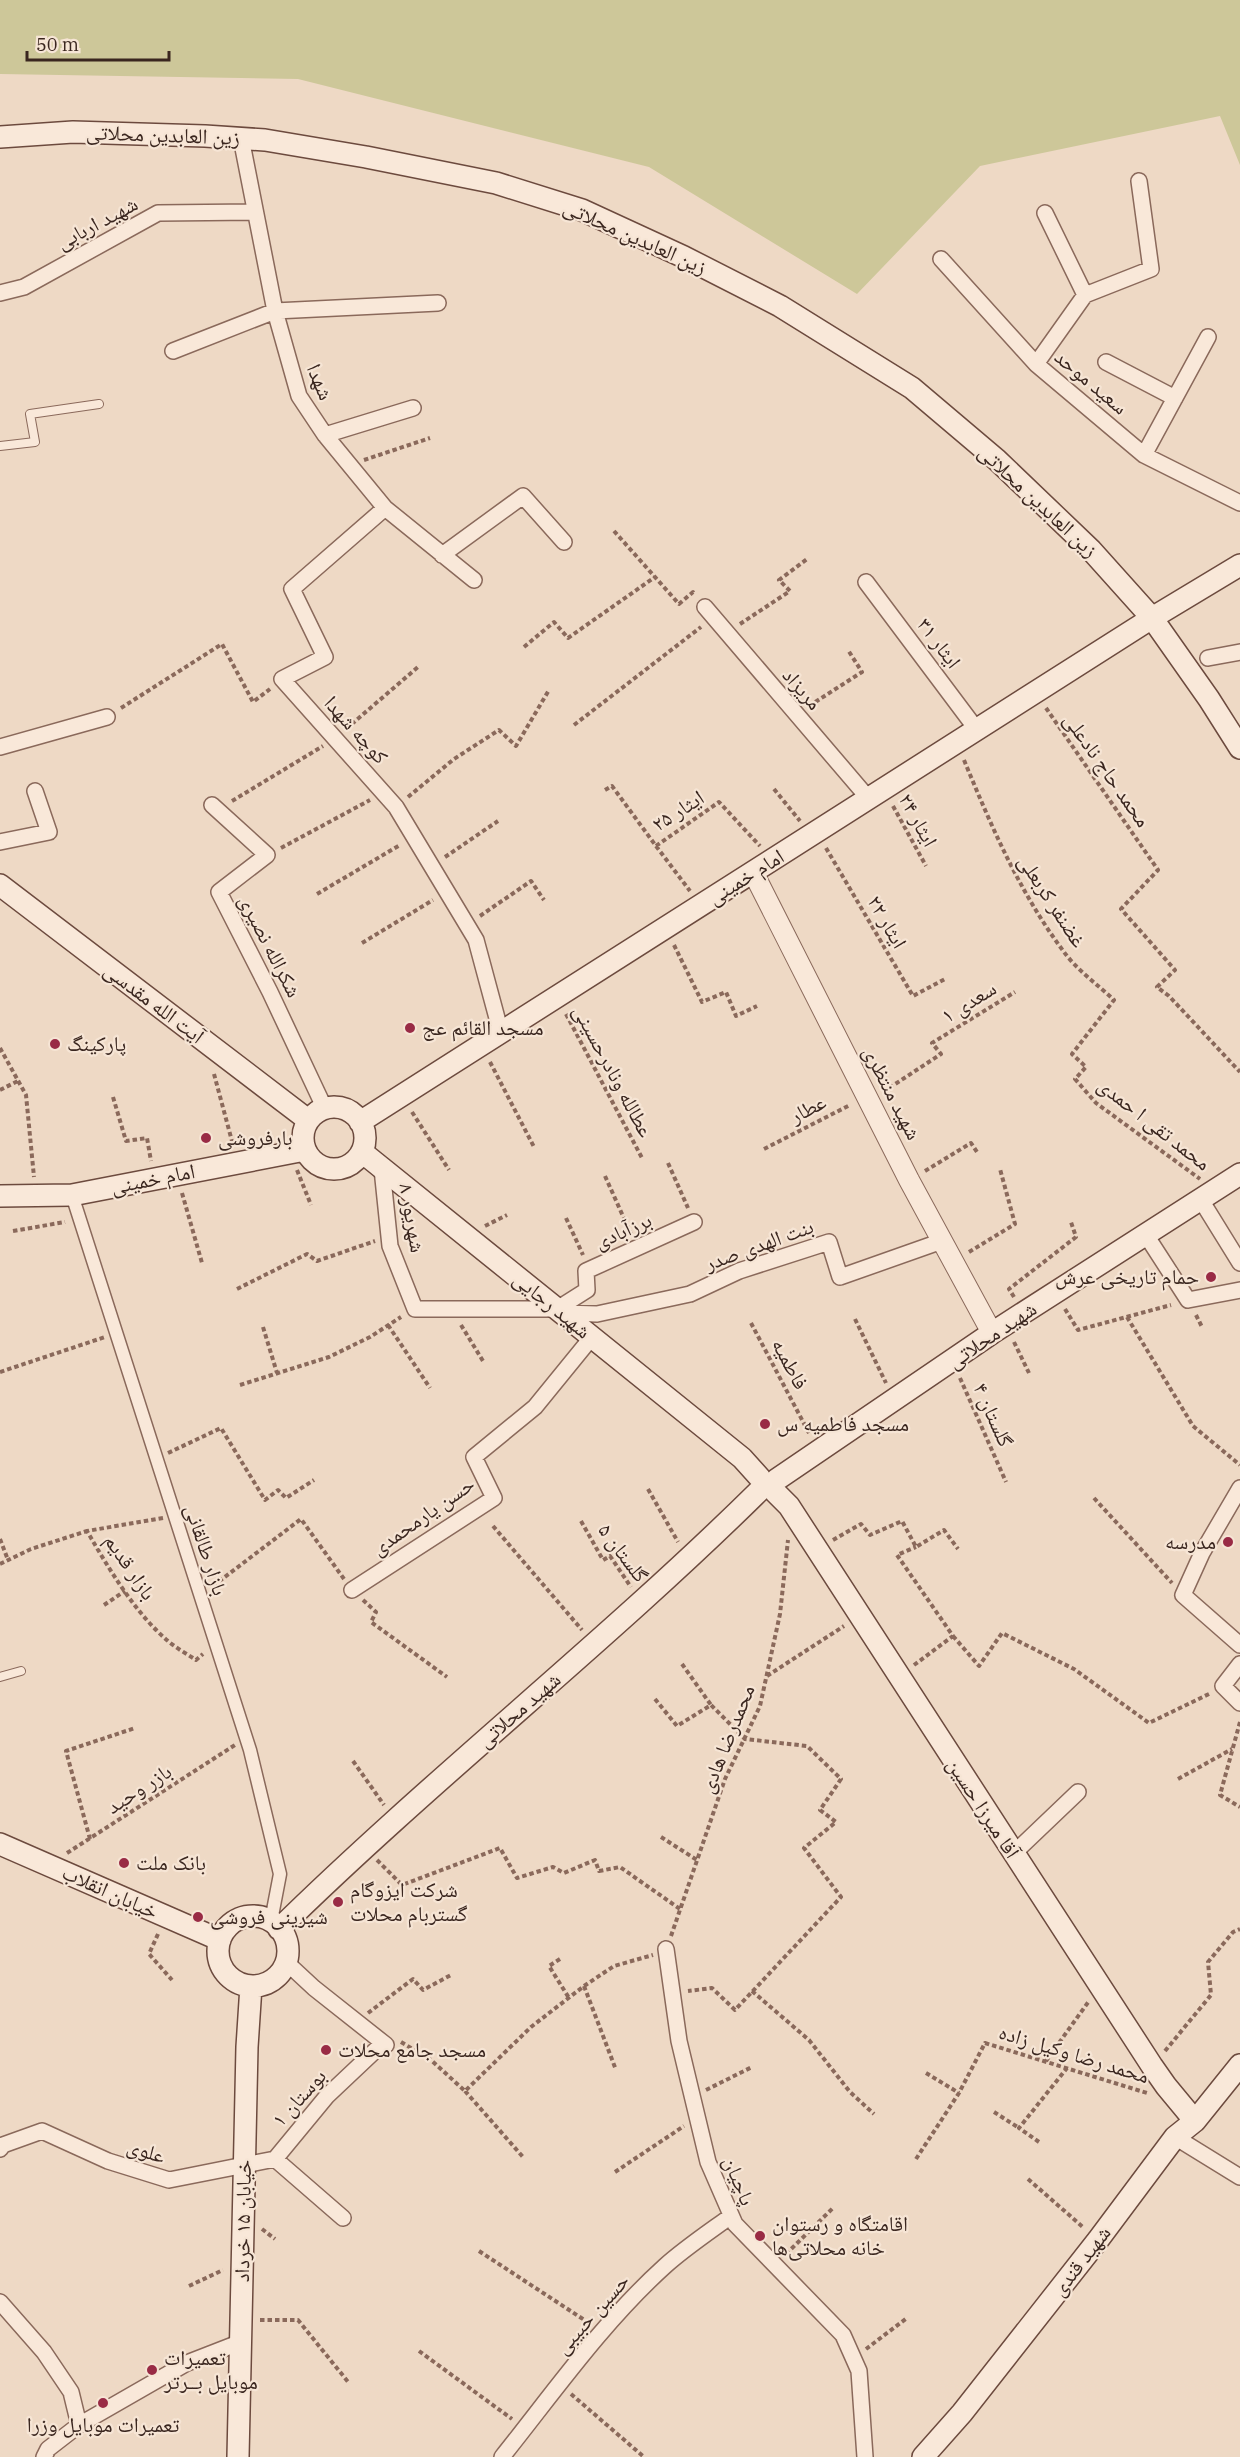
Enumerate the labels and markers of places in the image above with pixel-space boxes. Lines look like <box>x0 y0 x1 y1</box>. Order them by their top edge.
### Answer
place label: مسجد القائم عج <box>422 1013 544 1042</box>
marker: مسجد القائم عج <box>403 1021 417 1035</box>
place label: پارکینگ <box>67 1029 126 1057</box>
marker: پارکینگ <box>48 1037 62 1051</box>
place label: بارفروشی <box>218 1123 293 1151</box>
marker: بارفروشی <box>199 1131 213 1145</box>
place label: حمام تاریخی عرش <box>1055 1262 1199 1291</box>
marker: حمام تاریخی عرش <box>1204 1270 1218 1284</box>
place label: مسجد فاطمیه س <box>777 1409 909 1437</box>
marker: مسجد فاطمیه س <box>758 1417 772 1431</box>
place label: مدرسه <box>1165 1527 1216 1555</box>
marker: مدرسه <box>1221 1535 1235 1549</box>
place label: بانک ملت <box>136 1848 206 1876</box>
marker: بانک ملت <box>117 1856 131 1870</box>
place label: شرکت ایزوگام گستربام محلات <box>350 1875 468 1928</box>
marker: شرکت ایزوگام گستربام محلات <box>331 1895 345 1909</box>
place label: شیرینی فروشی <box>210 1902 328 1930</box>
marker: شیرینی فروشی <box>191 1910 205 1924</box>
place label: مسجد جامع محلات <box>338 2035 486 2063</box>
marker: مسجد جامع محلات <box>319 2043 333 2057</box>
place label: اقامتگاه و رستوان خانه محلاتی‌ها <box>772 2209 908 2261</box>
marker: اقامتگاه و رستوان خانه محلاتی‌ها <box>753 2229 767 2243</box>
place label: تعمیرات موبایل بــرتر <box>163 2343 258 2395</box>
marker: تعمیرات موبایل بــرتر <box>145 2363 159 2377</box>
marker: تعمیرات موبایل وزرا <box>96 2396 110 2410</box>
place label: تعمیرات موبایل وزرا <box>27 2410 179 2438</box>

